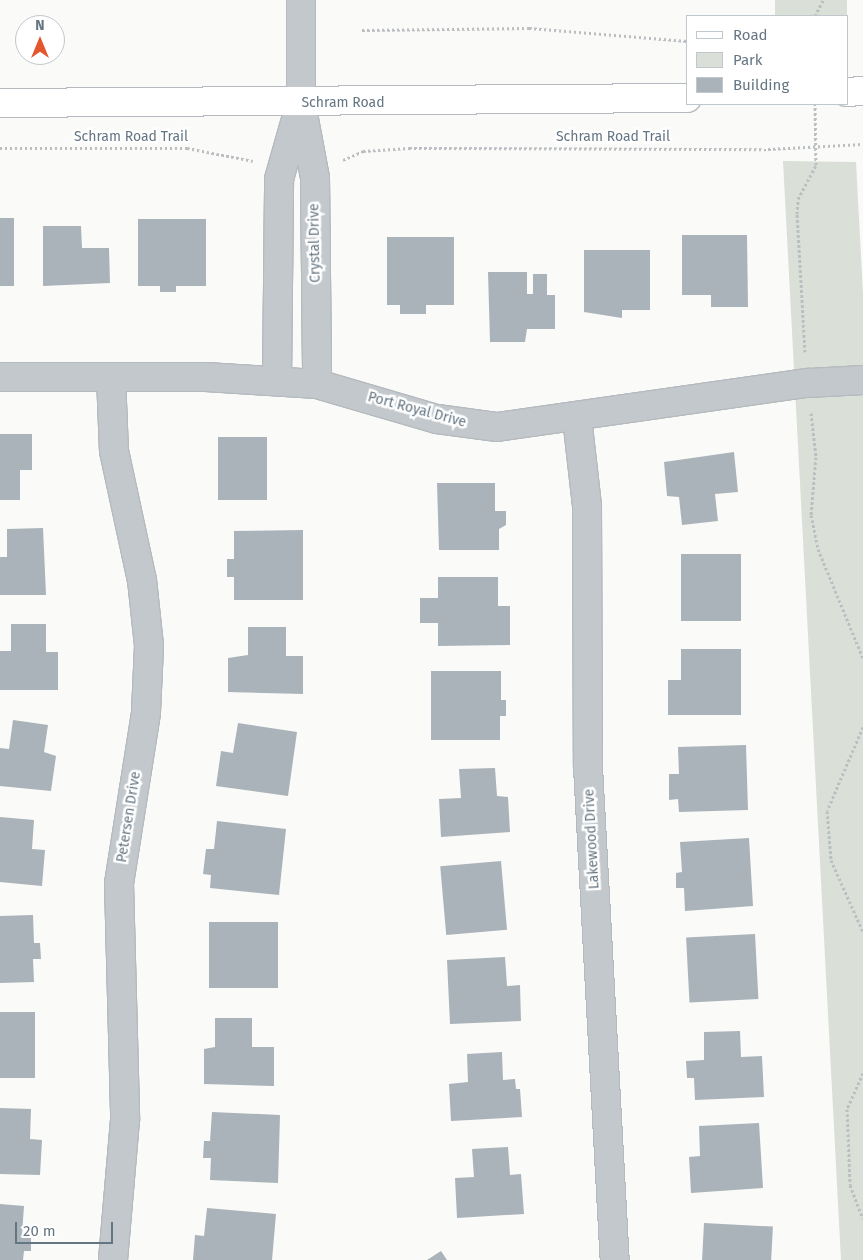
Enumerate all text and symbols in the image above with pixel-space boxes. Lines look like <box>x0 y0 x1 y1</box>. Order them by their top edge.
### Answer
north arrow <box>15 15 65 65</box>
legend <box>686 15 848 105</box>
text: N <box>35 17 45 34</box>
text: Road <box>733 26 768 44</box>
text: Park <box>733 51 763 69</box>
text: Building <box>733 76 789 94</box>
street label: Schram Road <box>301 95 385 111</box>
street label: Schram Road Trail <box>74 129 188 145</box>
street label: Schram Road Trail <box>556 129 670 145</box>
street label: Crystal Drive <box>306 203 324 283</box>
street label: Port Royal Drive <box>366 389 468 431</box>
street label: Petersen Drive <box>114 770 144 864</box>
street label: Lakewood Drive <box>581 788 603 890</box>
scale bar <box>18 1212 115 1244</box>
text: 20 m <box>23 1222 56 1240</box>

